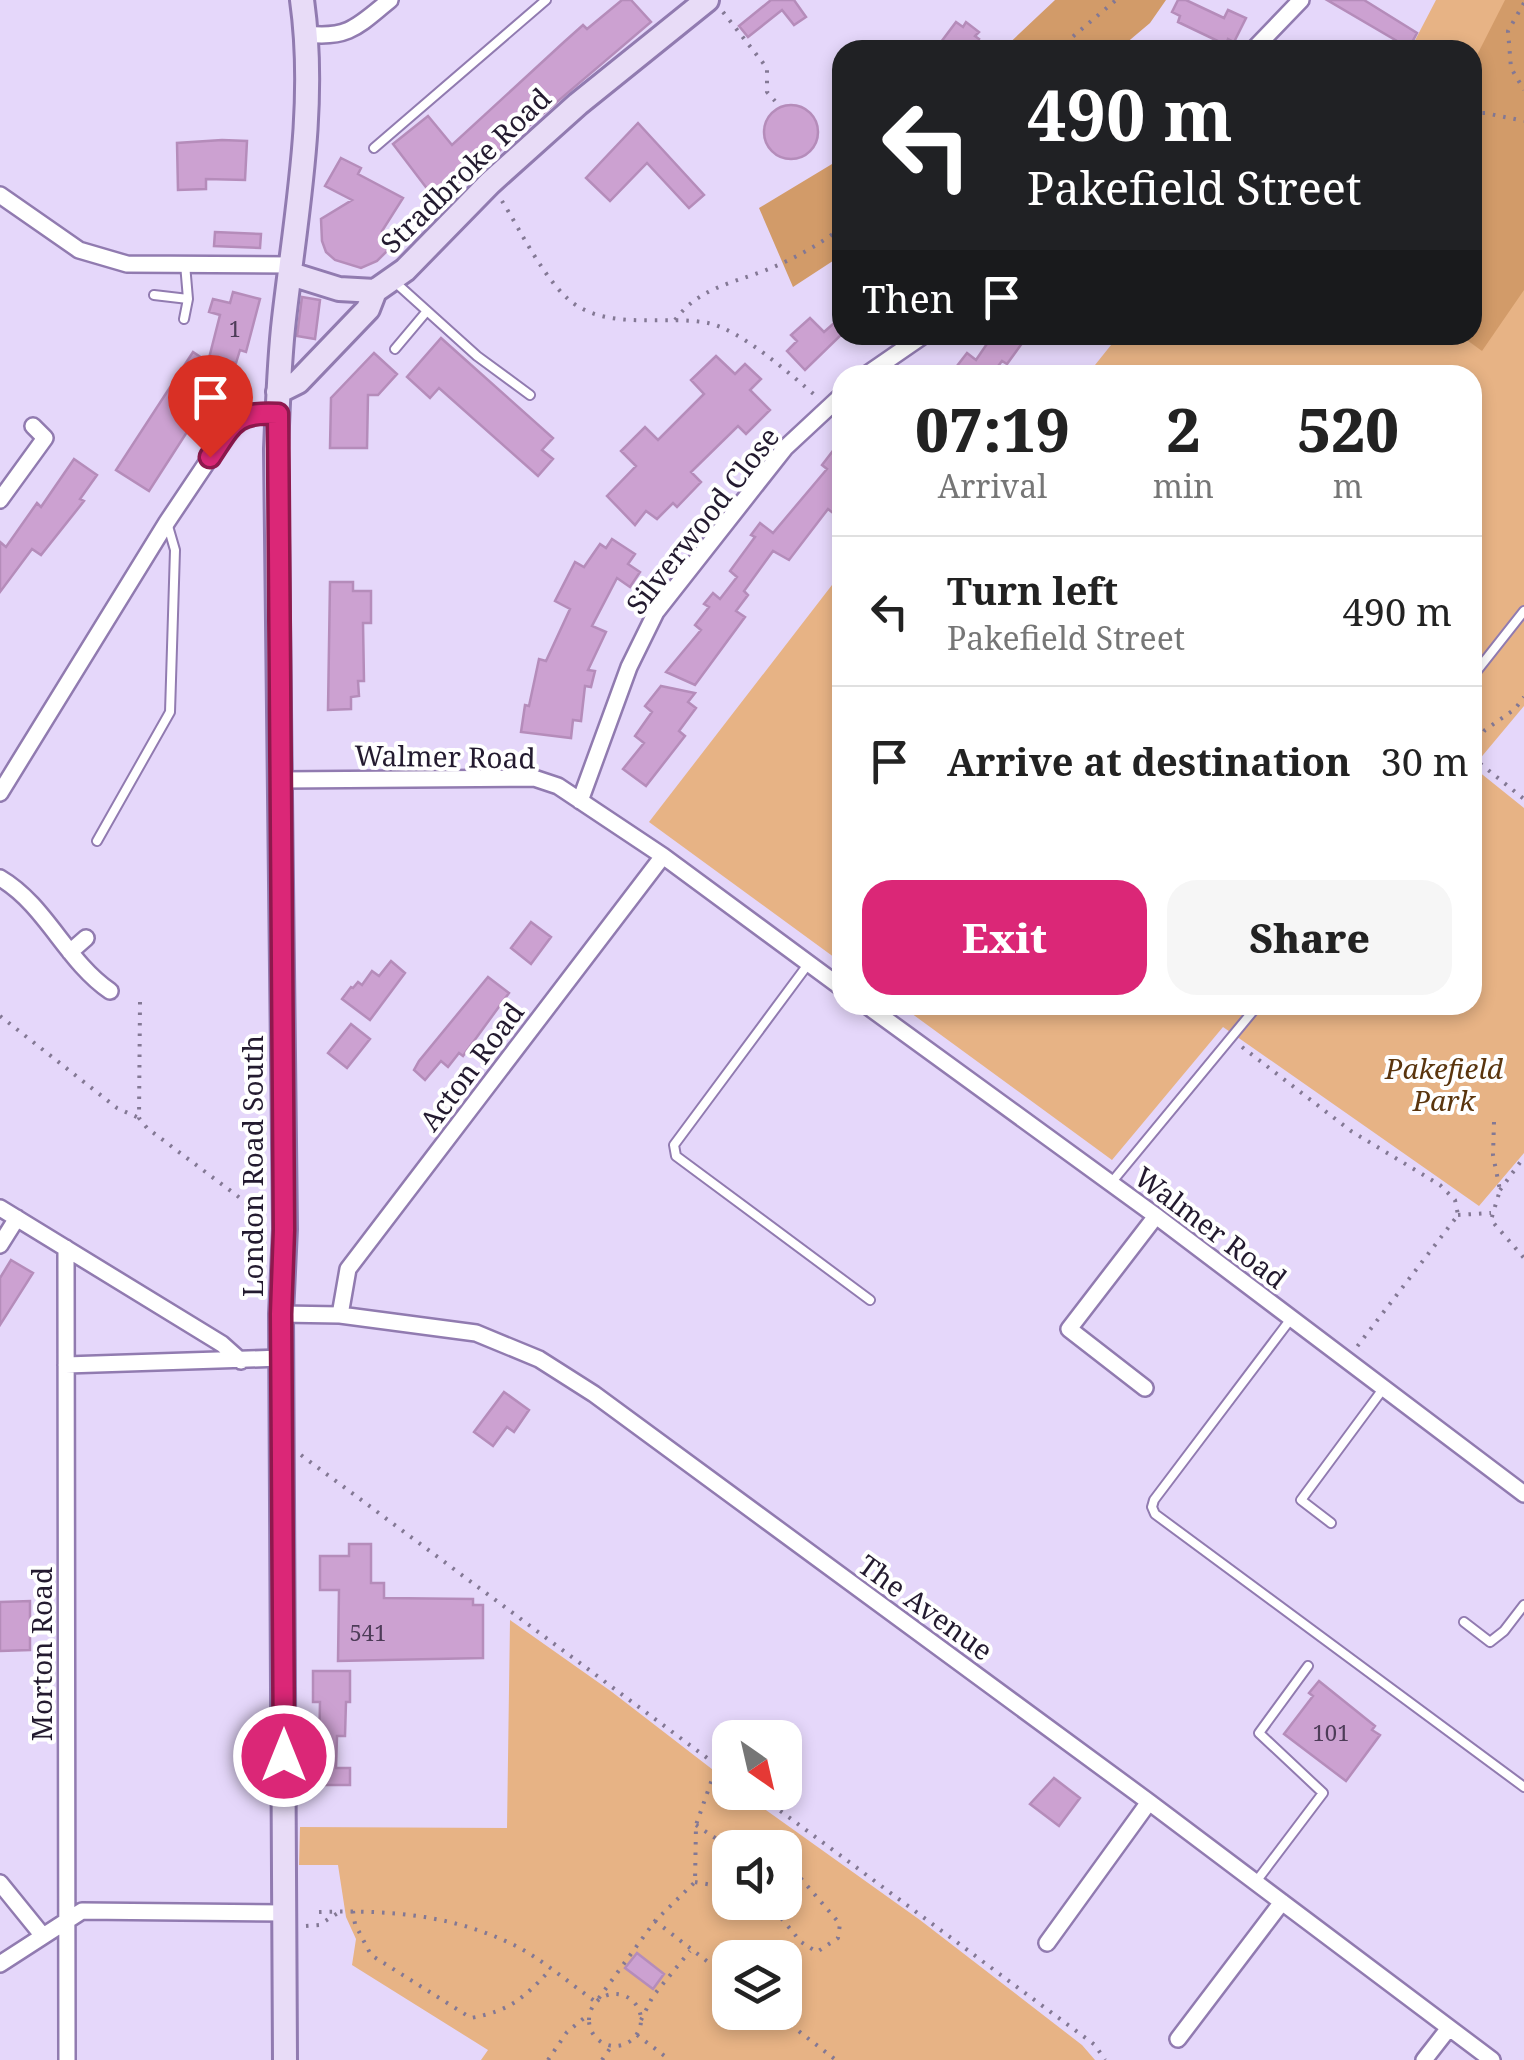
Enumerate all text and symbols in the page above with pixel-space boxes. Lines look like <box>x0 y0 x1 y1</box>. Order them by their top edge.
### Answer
text: 490 m <box>1027 66 1233 162</box>
street label: Stradbroke Road <box>372 79 558 261</box>
icon: left <box>862 80 992 210</box>
text: Pakefield Street <box>1027 157 1362 218</box>
icon: arrive <box>974 270 1029 325</box>
text: Then <box>862 272 954 324</box>
house number: 1 <box>229 313 241 343</box>
pin <box>168 355 253 458</box>
icon: arrive <box>183 370 238 425</box>
text: 07:19 <box>915 388 1070 470</box>
text: 2 <box>1166 388 1200 470</box>
text: 520 <box>1297 388 1399 470</box>
street label: Silverwood Close <box>617 419 787 621</box>
text: Arrival <box>938 464 1047 507</box>
text: min <box>1153 464 1214 507</box>
text: m <box>1333 464 1363 507</box>
text: Turn left <box>947 564 1118 616</box>
icon: left <box>862 584 917 639</box>
text: 490 m <box>1342 585 1452 637</box>
text: Pakefield Street <box>947 616 1185 659</box>
icon: arrive <box>862 734 917 789</box>
street label: Walmer Road <box>354 735 536 777</box>
text: Arrive at destination <box>947 735 1351 787</box>
text: 30 m <box>1381 735 1469 787</box>
button: Exit <box>862 880 1147 995</box>
button: Share <box>1167 880 1452 995</box>
street label: Acton Road <box>410 994 532 1138</box>
street label: London Road South <box>233 1035 271 1297</box>
park label: Pakefield Park <box>1384 1049 1504 1119</box>
street label: Walmer Road <box>1127 1157 1295 1297</box>
street label: The Avenue <box>851 1545 1001 1669</box>
street label: Morton Road <box>22 1567 60 1741</box>
house number: 541 <box>350 1617 386 1647</box>
position arrow <box>232 1704 336 1808</box>
house number: 101 <box>1313 1717 1349 1747</box>
north arrow <box>712 1720 802 1810</box>
map controls <box>712 1720 802 2030</box>
button: sound <box>712 1830 802 1920</box>
button: layers <box>712 1940 802 2030</box>

